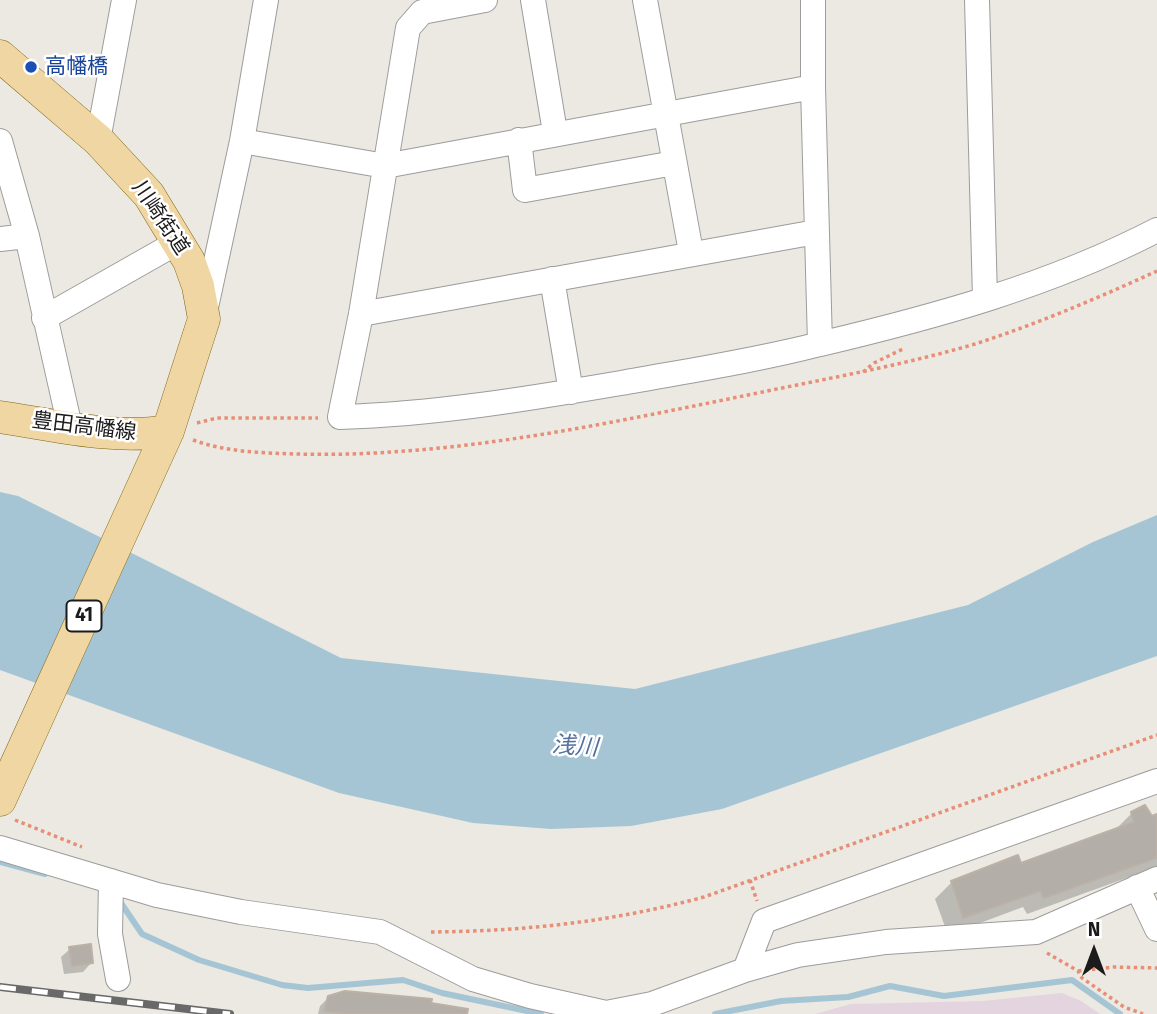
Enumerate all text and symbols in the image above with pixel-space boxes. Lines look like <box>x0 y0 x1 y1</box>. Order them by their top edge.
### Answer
place label: 高幡橋 <box>45 54 108 80</box>
marker: 高幡橋 <box>23 59 39 75</box>
street label: 川崎街道 <box>126 176 194 260</box>
street label: 豊田高幡線 <box>30 408 138 446</box>
road number: 41 <box>66 600 102 632</box>
water label: 浅川 <box>551 732 599 762</box>
north arrow <box>1059 916 1129 986</box>
text: N <box>1088 918 1100 941</box>

